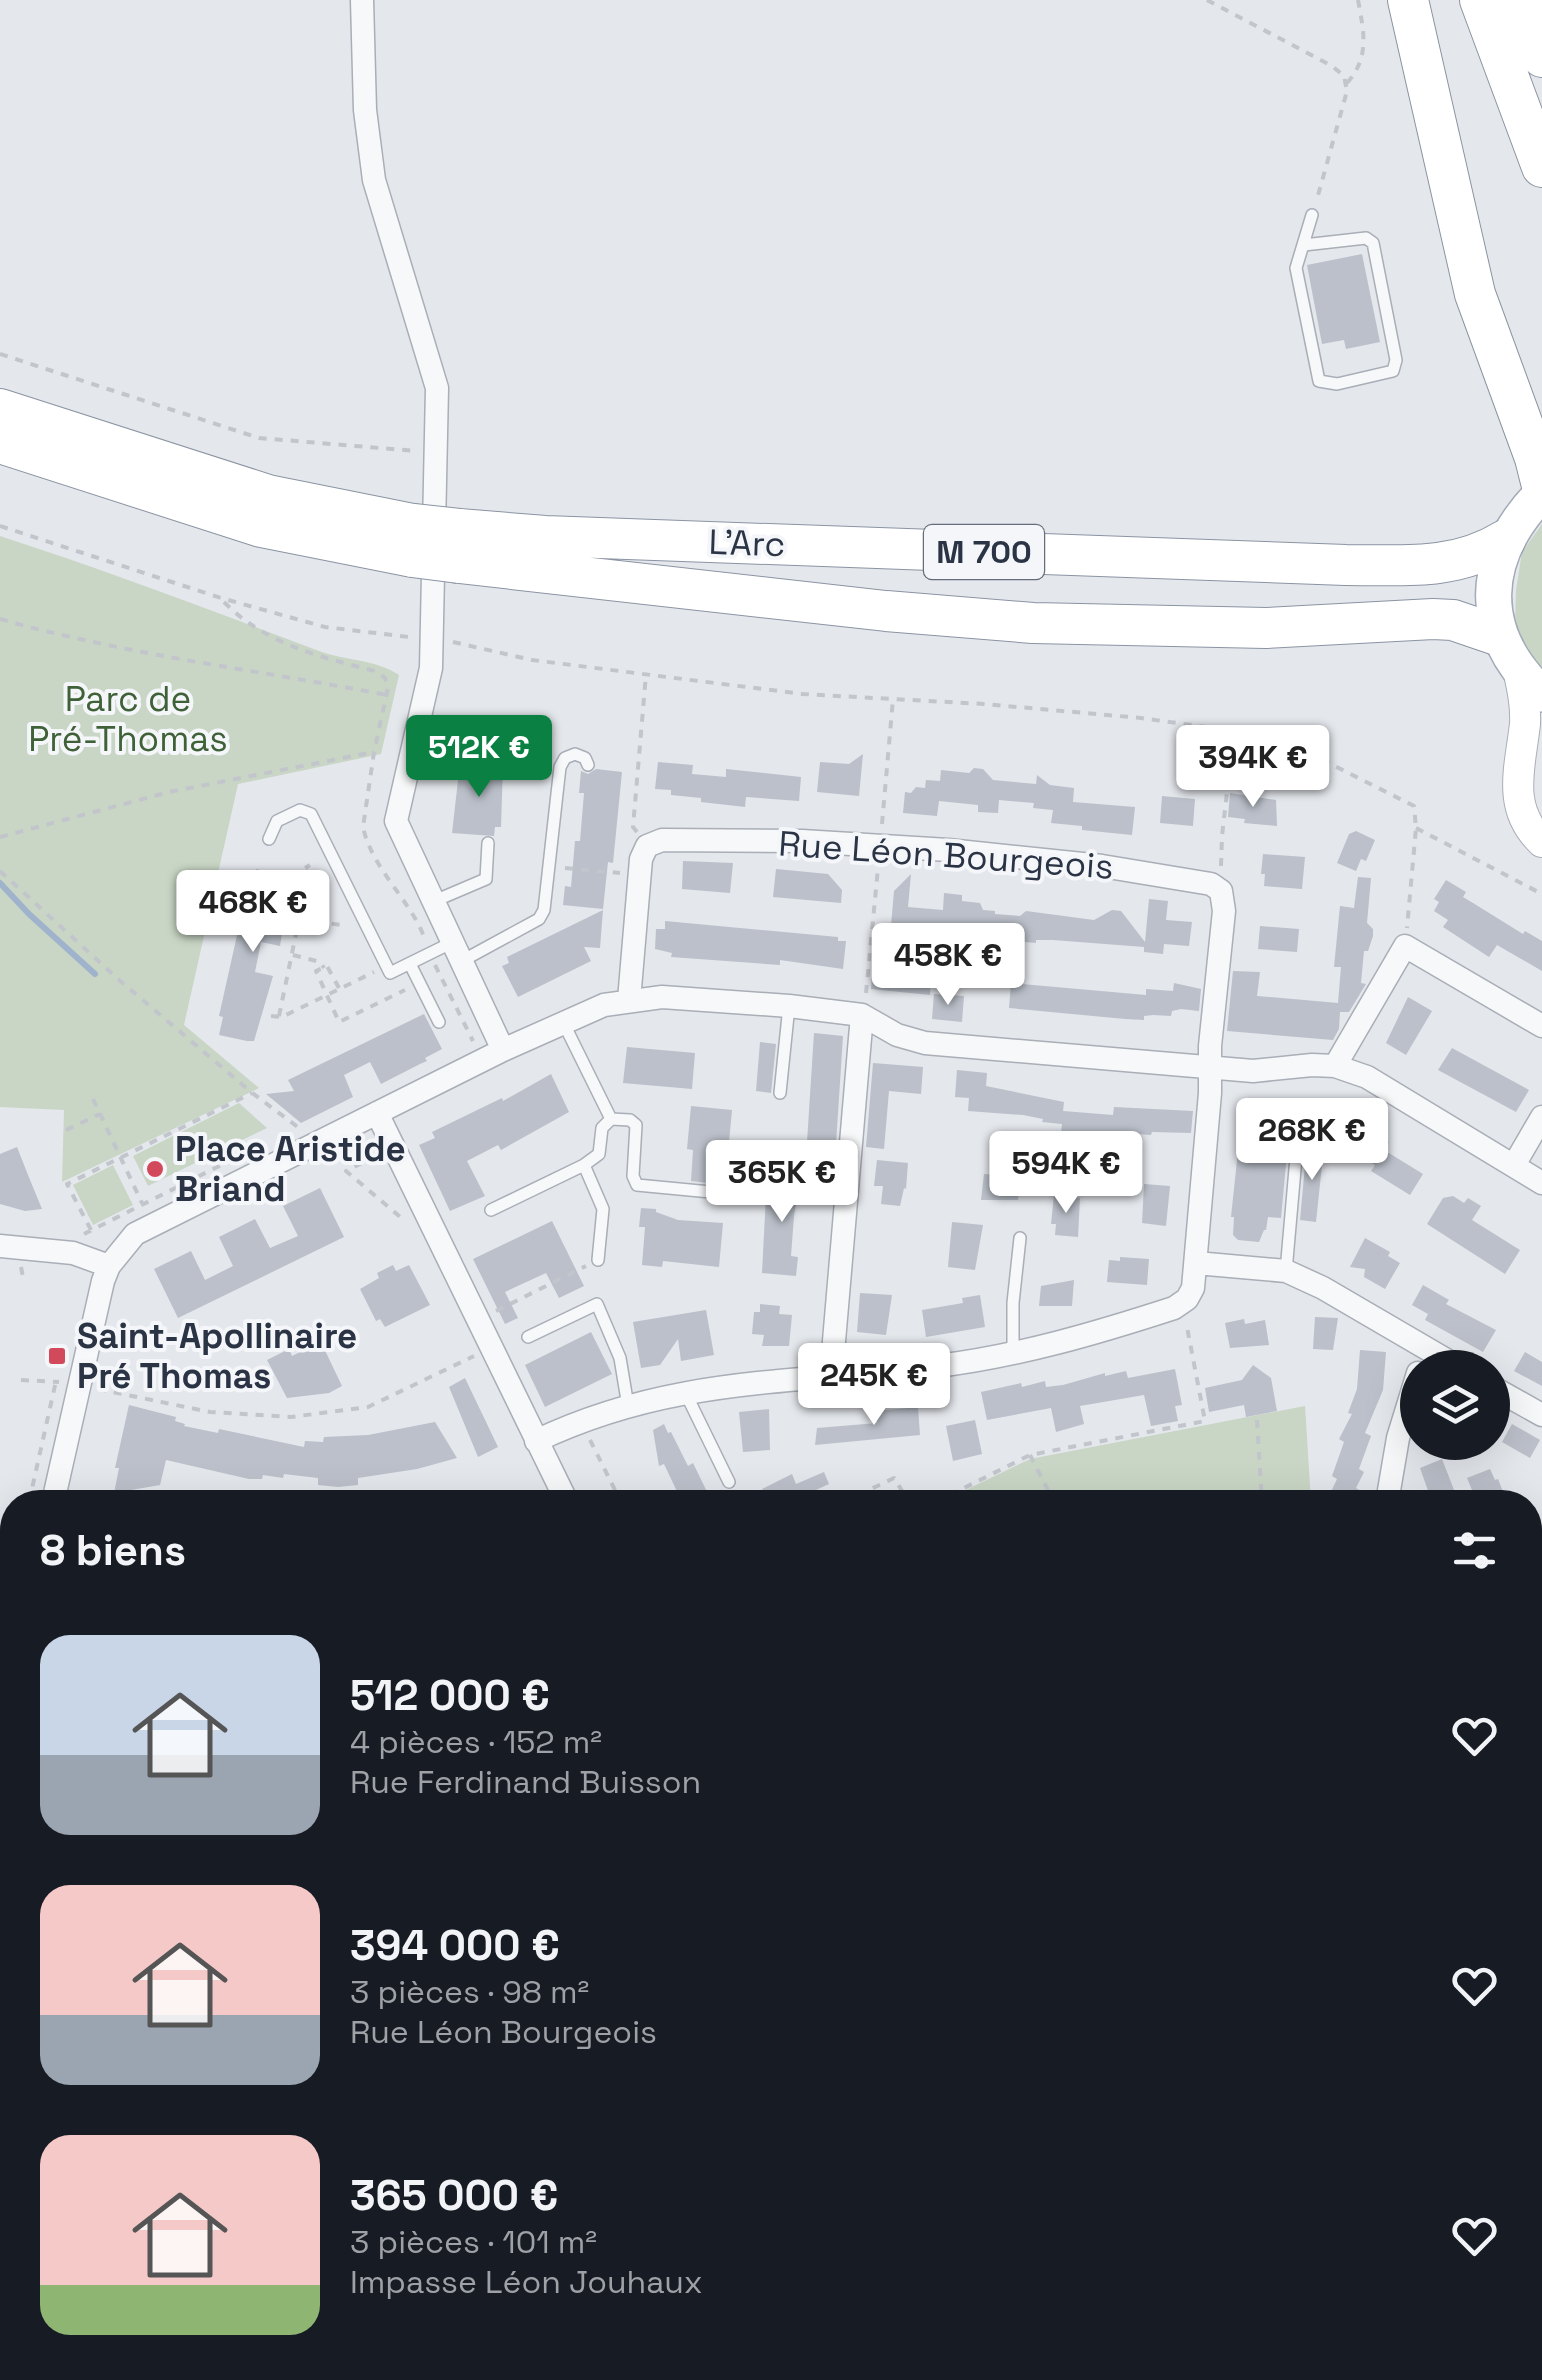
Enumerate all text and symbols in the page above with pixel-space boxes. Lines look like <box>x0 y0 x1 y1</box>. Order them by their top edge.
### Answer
street label: L'Arc <box>708 520 786 566</box>
road number: M 700 <box>924 525 1044 579</box>
park label: Parc de Pré-Thomas <box>28 677 228 761</box>
pin: 512K € <box>398 715 560 800</box>
pin: 394K € <box>1172 725 1334 810</box>
text: 512K € <box>428 727 530 767</box>
text: 394K € <box>1198 737 1308 777</box>
street label: Rue Léon Bourgeois <box>777 821 1115 889</box>
pin: 468K € <box>172 870 334 955</box>
text: 468K € <box>198 882 308 922</box>
pin: 458K € <box>867 923 1029 1008</box>
text: 458K € <box>894 935 1002 975</box>
pin: 268K € <box>1231 1098 1393 1183</box>
text: 268K € <box>1258 1110 1366 1150</box>
place label: Place Aristide Briand <box>175 1127 406 1211</box>
pin: 594K € <box>985 1131 1147 1216</box>
pin: 365K € <box>701 1140 863 1225</box>
text: 594K € <box>1011 1143 1121 1183</box>
text: 365K € <box>728 1152 836 1192</box>
marker: Place Aristide Briand <box>144 1158 166 1180</box>
place label: Saint-Apollinaire Pré Thomas <box>77 1314 357 1398</box>
pin: 245K € <box>793 1343 955 1428</box>
marker: Saint-Apollinaire Pré Thomas <box>46 1345 68 1367</box>
map controls <box>1400 1350 1510 1460</box>
button: layers <box>1400 1350 1510 1460</box>
text: 245K € <box>820 1355 928 1395</box>
icon: filters <box>1447 1523 1502 1578</box>
text: 8 biens <box>40 1524 186 1577</box>
text: 512 000 € <box>350 1669 550 1722</box>
icon: home <box>120 1675 240 1795</box>
icon: heart <box>1447 1708 1502 1763</box>
text: 4 pièces · 152 m² <box>350 1722 602 1762</box>
text: Rue Ferdinand Buisson <box>350 1762 701 1802</box>
text: 394 000 € <box>350 1919 560 1972</box>
icon: home <box>120 1925 240 2045</box>
icon: heart <box>1447 1958 1502 2013</box>
text: 3 pièces · 98 m² <box>350 1972 589 2012</box>
text: Rue Léon Bourgeois <box>350 2012 657 2052</box>
text: 365 000 € <box>350 2169 558 2222</box>
icon: home <box>120 2175 240 2295</box>
icon: heart <box>1447 2208 1502 2263</box>
text: 3 pièces · 101 m² <box>350 2222 597 2262</box>
text: Impasse Léon Jouhaux <box>350 2262 703 2302</box>

